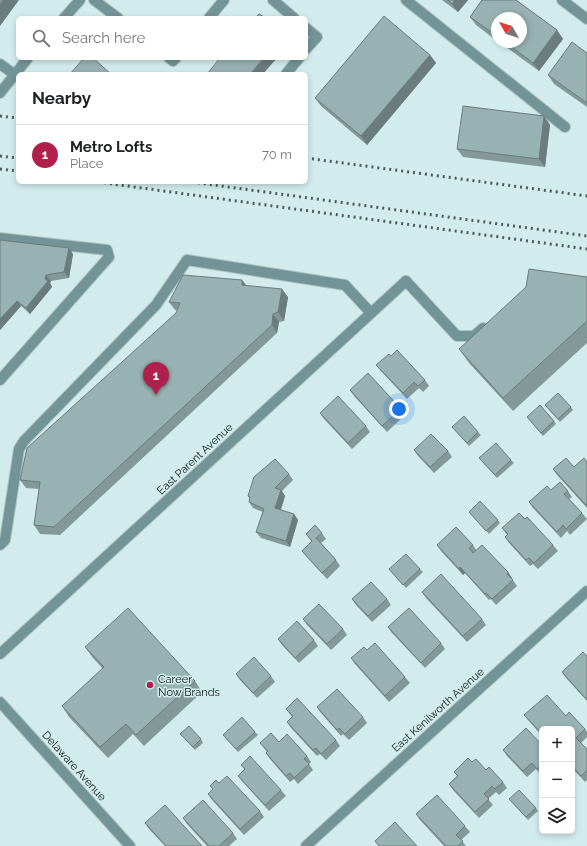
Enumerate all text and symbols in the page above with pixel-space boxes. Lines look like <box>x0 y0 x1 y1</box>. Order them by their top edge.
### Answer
north arrow <box>491 12 527 48</box>
search box <box>16 16 308 60</box>
icon: search <box>30 27 52 49</box>
text: Search here <box>62 29 145 47</box>
text: Nearby <box>32 88 91 108</box>
text: Metro Lofts <box>70 138 152 156</box>
text: 1 <box>42 147 48 162</box>
text: 70 m <box>262 147 292 162</box>
text: Place <box>70 156 103 171</box>
pin: 1 <box>143 362 169 395</box>
your location <box>389 399 409 419</box>
street label: East Parent Avenue <box>155 420 236 497</box>
street label: East Kenilworth Avenue <box>389 665 487 755</box>
place label: Career Now Brands <box>158 673 220 699</box>
marker: Career Now Brands <box>145 680 155 690</box>
map controls <box>539 726 575 834</box>
button: + <box>539 726 575 762</box>
street label: Delaware Avenue <box>39 729 109 804</box>
button: − <box>539 762 575 798</box>
button: layers <box>539 798 575 834</box>

